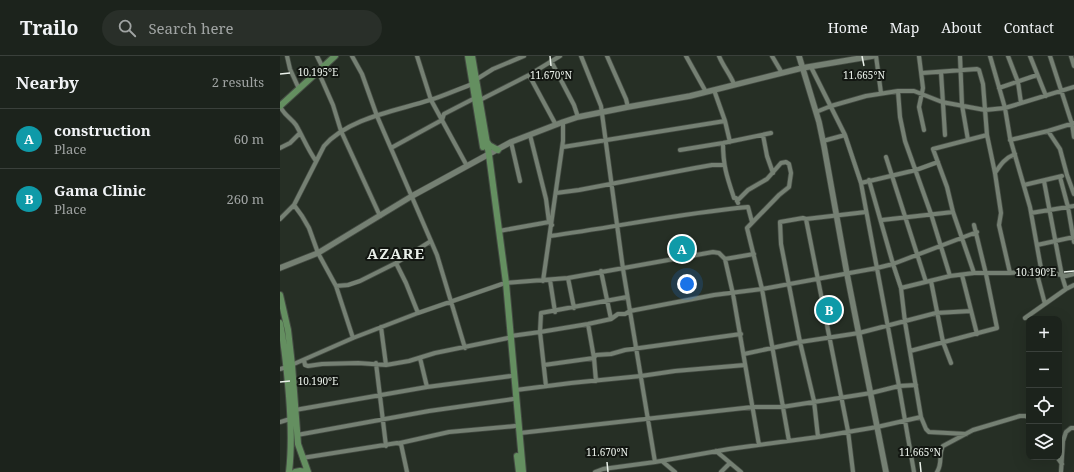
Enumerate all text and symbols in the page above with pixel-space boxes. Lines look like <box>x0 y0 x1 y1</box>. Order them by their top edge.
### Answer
search box <box>102 10 382 46</box>
text: Trailo <box>20 15 78 41</box>
icon: search <box>116 17 138 39</box>
text: Search here <box>148 18 234 38</box>
text: Home <box>828 18 868 37</box>
text: Map <box>890 18 919 37</box>
text: About <box>941 18 982 37</box>
text: Contact <box>1004 18 1054 37</box>
text: 10.195°E <box>298 65 338 79</box>
text: 11.670°N <box>530 68 572 82</box>
text: 11.665°N <box>843 68 885 82</box>
text: Nearby <box>16 71 79 94</box>
text: 2 results <box>212 73 264 91</box>
text: construction <box>54 120 151 140</box>
text: A <box>24 130 34 148</box>
text: 60 m <box>234 130 264 148</box>
text: Place <box>54 140 87 158</box>
text: Gama Clinic <box>54 180 146 200</box>
text: B <box>25 190 33 208</box>
text: 260 m <box>227 190 264 208</box>
text: Place <box>54 200 87 218</box>
pin: A <box>669 234 695 264</box>
district label: AZARE <box>367 243 425 263</box>
text: 10.190°E <box>1016 265 1056 279</box>
your location <box>677 274 697 294</box>
pin: B <box>816 295 842 325</box>
map controls <box>1026 316 1062 460</box>
button: + <box>1026 316 1062 352</box>
button: − <box>1026 352 1062 388</box>
text: 10.190°E <box>298 374 338 388</box>
button: locate <box>1026 388 1062 424</box>
button: layers <box>1026 424 1062 460</box>
text: 11.670°N <box>586 445 628 459</box>
text: 11.665°N <box>899 445 941 459</box>

